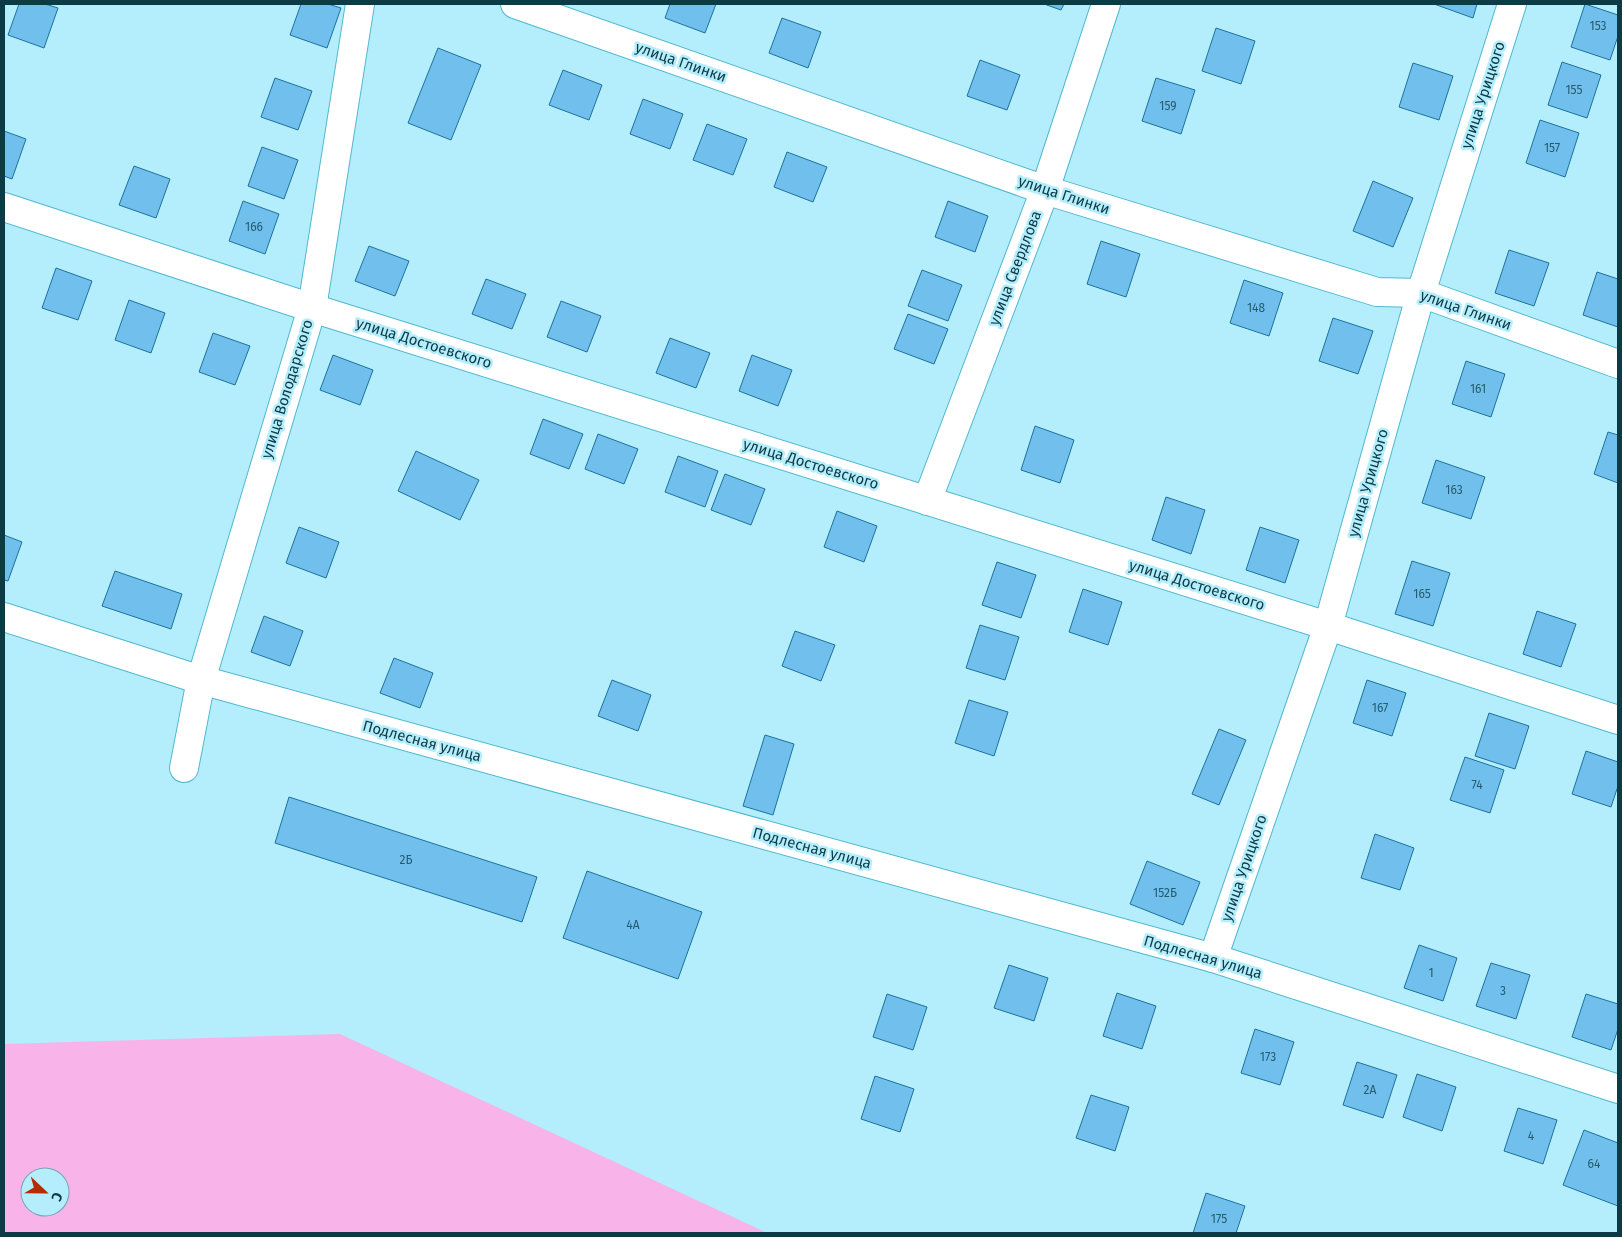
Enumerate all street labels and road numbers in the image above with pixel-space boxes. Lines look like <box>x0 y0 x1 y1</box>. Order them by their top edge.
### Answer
street label: улица Глинки <box>633 38 729 86</box>
street label: улица Урицкого <box>1457 39 1509 151</box>
street label: улица Глинки <box>1016 172 1112 218</box>
street label: улица Свердлова <box>985 208 1045 328</box>
street label: улица Глинки <box>1418 286 1514 334</box>
street label: улица Достоевского <box>354 314 494 372</box>
street label: улица Володарского <box>257 317 317 461</box>
street label: улица Урицкого <box>1344 427 1392 539</box>
street label: улица Достоевского <box>741 435 881 493</box>
street label: улица Достоевского <box>1127 556 1267 614</box>
street label: Подлесная улица <box>361 716 483 766</box>
street label: улица Урицкого <box>1217 812 1271 924</box>
street label: Подлесная улица <box>751 823 873 873</box>
street label: Подлесная улица <box>1142 932 1264 982</box>

